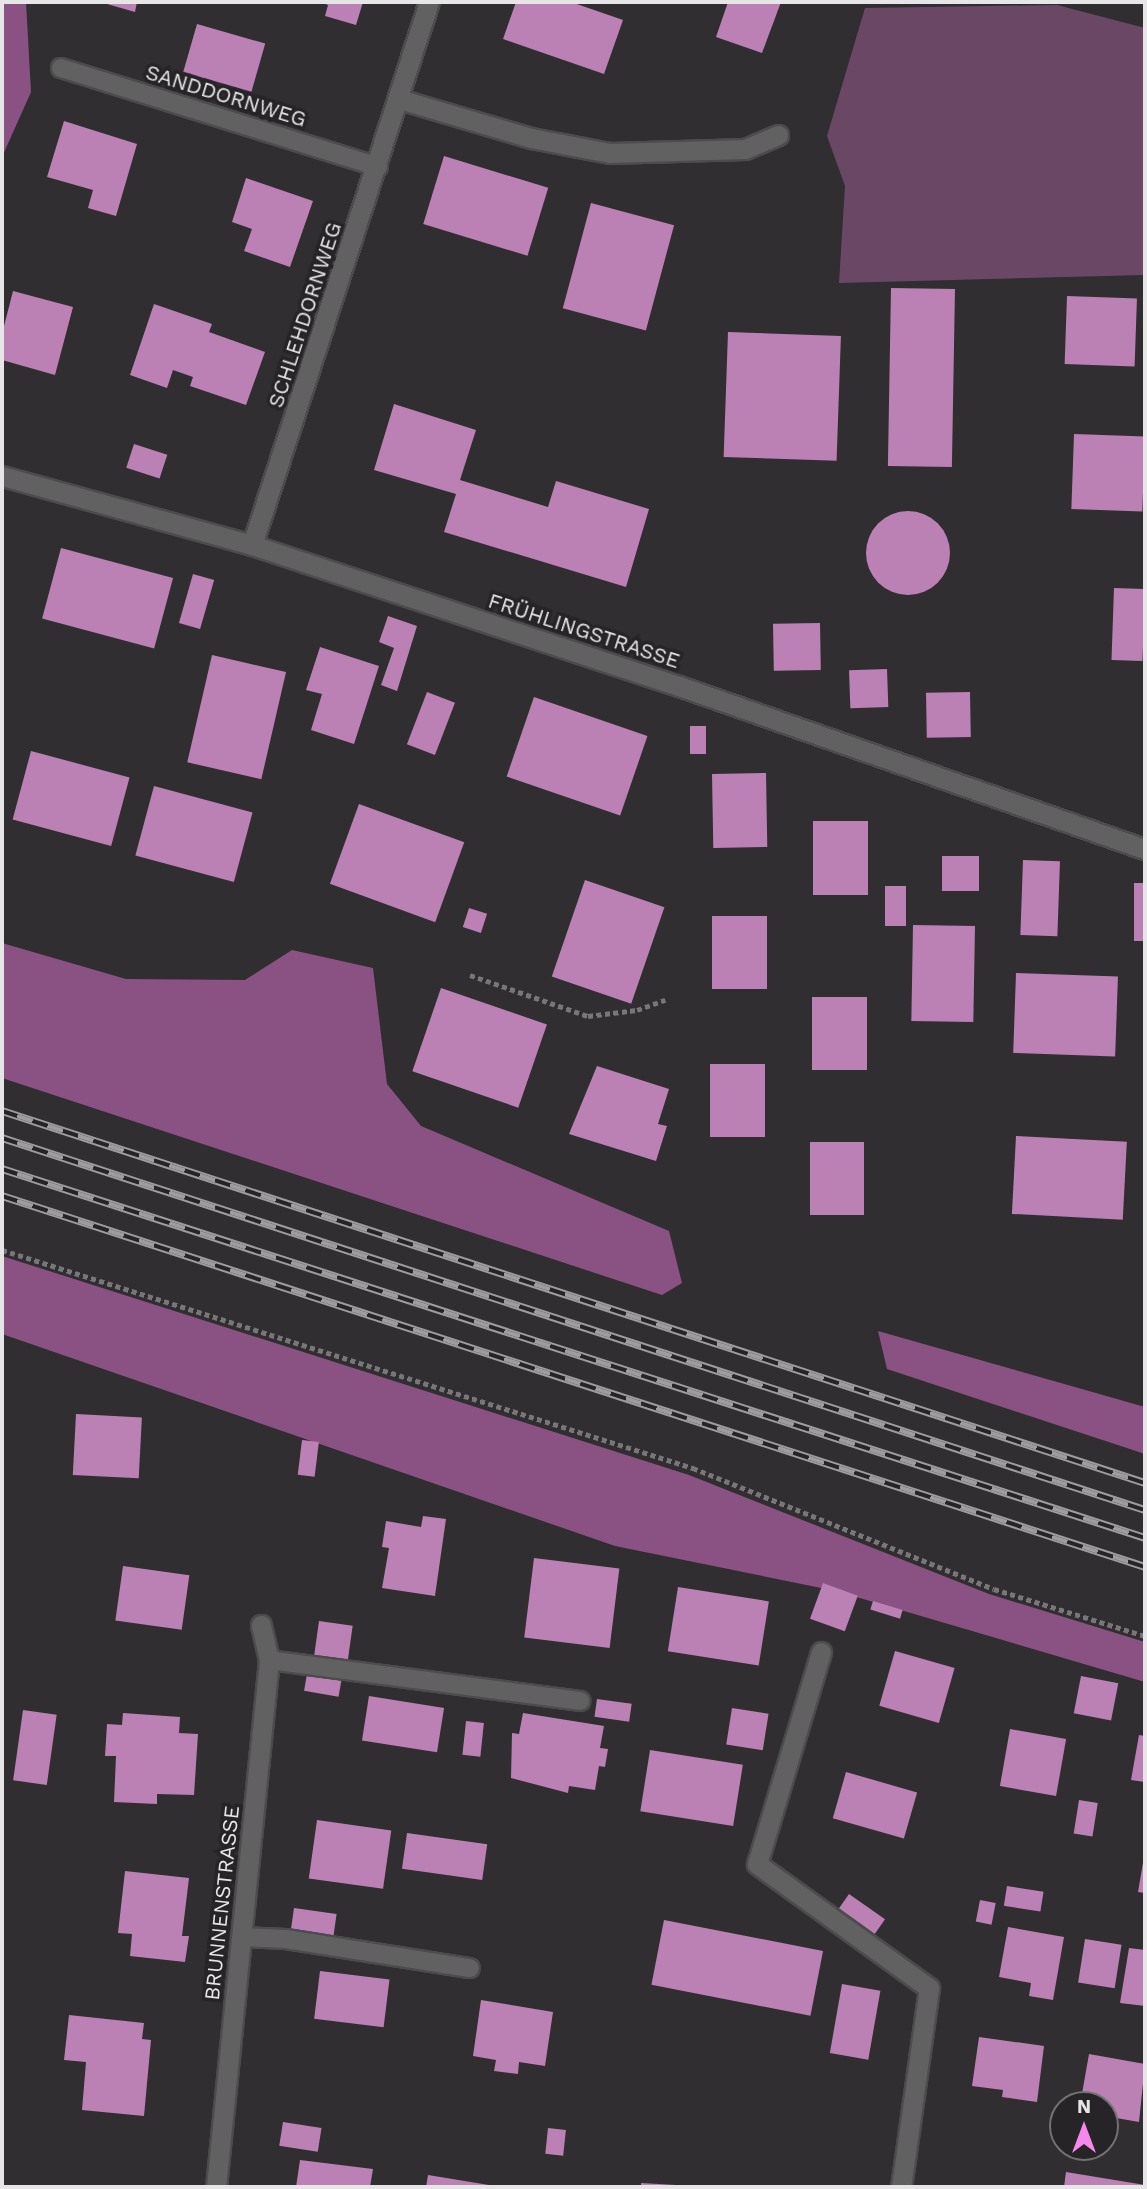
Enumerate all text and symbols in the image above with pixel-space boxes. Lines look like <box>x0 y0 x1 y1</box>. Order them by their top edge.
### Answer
street label: SANDDORNWEG <box>143 60 309 132</box>
street label: SCHLEHDORNWEG <box>263 219 347 411</box>
street label: FRÜHLINGSTRASSE <box>485 588 683 674</box>
street label: BRUNNENSTRASSE <box>199 1804 245 2002</box>
north arrow <box>1049 2091 1119 2161</box>
text: N <box>1077 2095 1091 2118</box>

